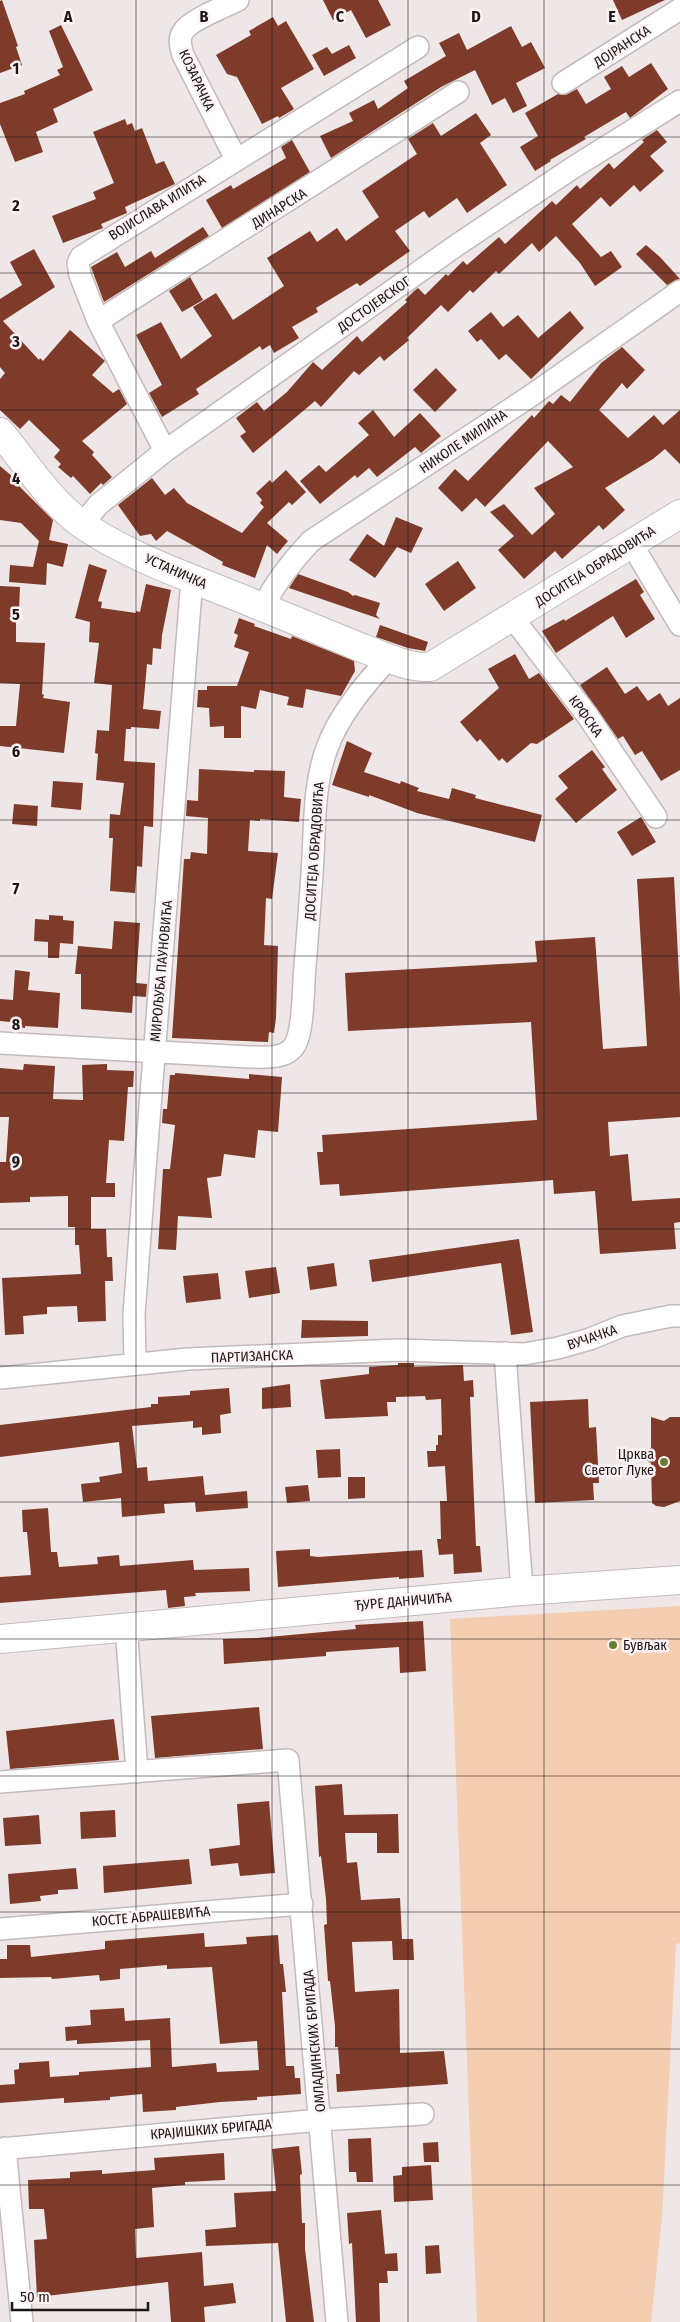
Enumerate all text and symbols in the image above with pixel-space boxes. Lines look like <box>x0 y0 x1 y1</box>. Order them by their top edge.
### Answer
text: A <box>63 7 73 26</box>
text: B <box>200 7 209 26</box>
text: C <box>336 7 345 26</box>
text: D <box>471 7 481 26</box>
text: E <box>608 7 616 26</box>
street label: ДОЈРАНСКА <box>590 21 655 72</box>
street label: КОЗАРАЧКА <box>175 47 218 114</box>
text: 1 <box>13 59 19 78</box>
street label: ВОЈИСЛАВА ИЛИЋА <box>106 170 209 244</box>
street label: ДИНАРСКА <box>248 185 310 232</box>
text: 2 <box>11 196 20 215</box>
street label: ДОСТОЈЕВСКОГ <box>333 273 415 337</box>
text: 3 <box>11 332 20 351</box>
street label: НИКОЛЕ МИЛИНА <box>416 406 511 477</box>
text: 4 <box>12 469 20 488</box>
street label: ДОСИТЕЈА ОБРАДОВИЋА <box>531 522 659 611</box>
street label: УСТАНИЧКА <box>141 550 210 593</box>
text: 5 <box>12 605 20 624</box>
street label: КРФСКА <box>565 692 607 741</box>
text: 6 <box>12 742 20 761</box>
street label: ДОСИТЕЈА ОБРАДОВИЋА <box>301 781 328 922</box>
text: 7 <box>13 879 20 898</box>
street label: МИРОЉУБА ПАУНОВИЋА <box>147 899 176 1043</box>
text: 8 <box>12 1015 21 1034</box>
text: 9 <box>12 1152 20 1171</box>
street label: ВУЧАЧКА <box>565 1321 620 1354</box>
street label: ПАРТИЗАНСКА <box>211 1347 294 1366</box>
place label: Црква Светог Луке <box>584 1446 654 1479</box>
marker: Црква Светог Луке <box>658 1456 670 1468</box>
street label: ЂУРЕ ДАНИЧИЋА <box>354 1589 453 1614</box>
place label: Бувљак <box>623 1637 667 1654</box>
marker: Бувљак <box>607 1639 619 1651</box>
street label: КОСТЕ АБРАШЕВИЋА <box>91 1903 212 1930</box>
street label: ОМЛАДИНСКИХ БРИГАДА <box>300 1968 329 2113</box>
street label: КРАЈИШКИХ БРИГАДА <box>150 2116 273 2143</box>
scale bar <box>12 2280 149 2312</box>
text: 50 m <box>20 2288 50 2306</box>

